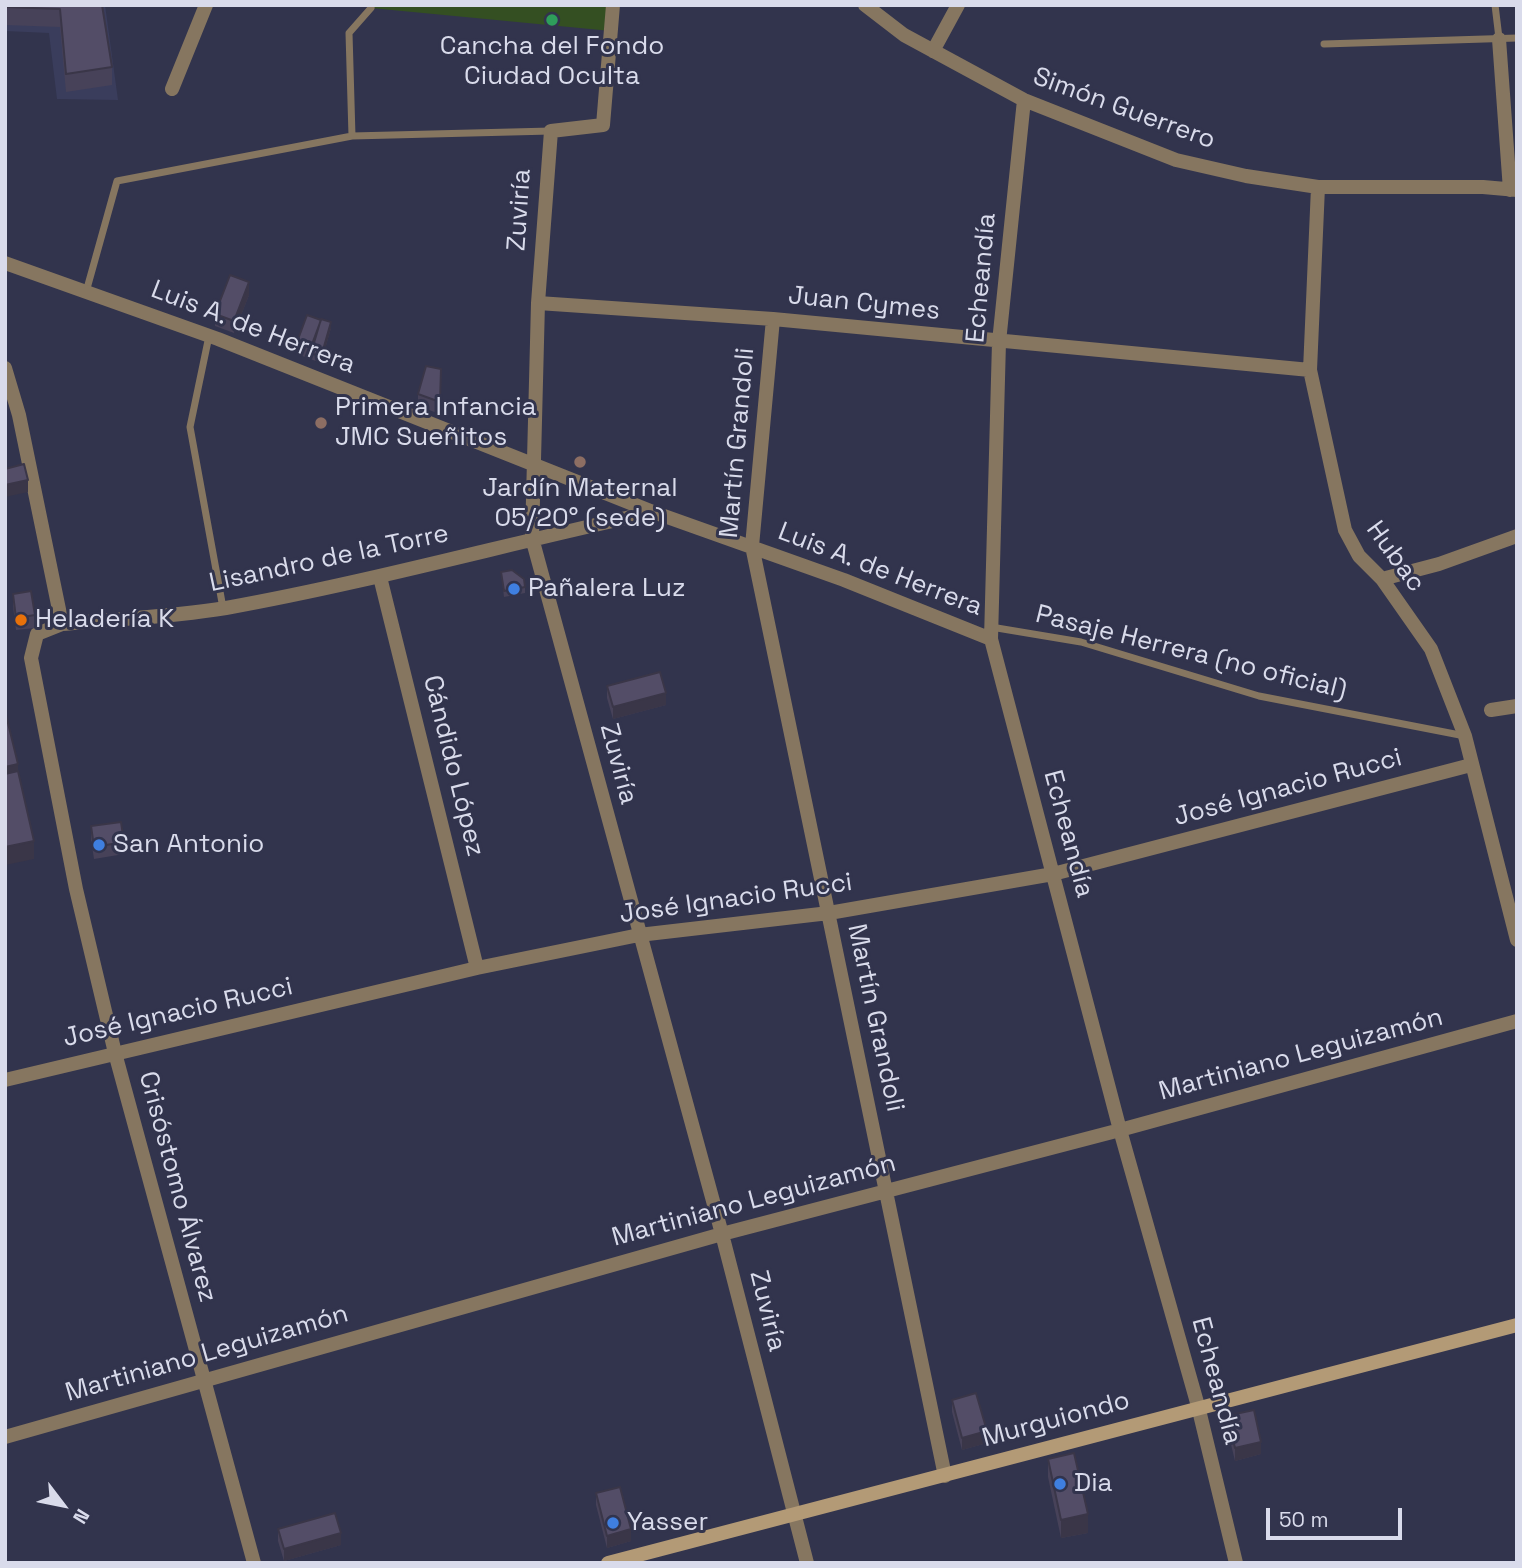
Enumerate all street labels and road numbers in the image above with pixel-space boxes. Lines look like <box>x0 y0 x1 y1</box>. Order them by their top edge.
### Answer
street label: Simón Guerrero <box>1029 62 1219 156</box>
street label: Zuviría <box>502 168 538 252</box>
street label: Echeandía <box>961 212 1003 344</box>
street label: Luis A. de Herrera <box>146 275 360 381</box>
street label: Juan Cymes <box>787 281 941 327</box>
street label: Martín Grandoli <box>714 346 762 540</box>
street label: Hubac <box>1359 516 1431 598</box>
street label: Luis A. de Herrera <box>773 517 987 623</box>
street label: Lisandro de la Torre <box>206 518 452 600</box>
street label: Pasaje Herrera (no oficial) <box>1032 599 1350 707</box>
street label: Cándido López <box>415 672 491 860</box>
street label: Zuviría <box>592 720 644 808</box>
street label: José Ignacio Rucci <box>1171 743 1405 833</box>
street label: Echeandía <box>1036 767 1100 901</box>
street label: José Ignacio Rucci <box>618 867 854 931</box>
street label: Martín Grandoli <box>840 921 910 1115</box>
street label: José Ignacio Rucci <box>60 971 296 1055</box>
street label: Martiniano Leguizamón <box>1156 1002 1446 1108</box>
street label: Crisóstomo Álvarez <box>131 1068 223 1306</box>
street label: Martiniano Leguizamón <box>609 1148 899 1254</box>
street label: Zuviría <box>742 1267 792 1355</box>
street label: Martiniano Leguizamón <box>62 1299 352 1409</box>
street label: Echeandía <box>1184 1314 1248 1448</box>
street label: Murguiondo <box>979 1385 1133 1455</box>

